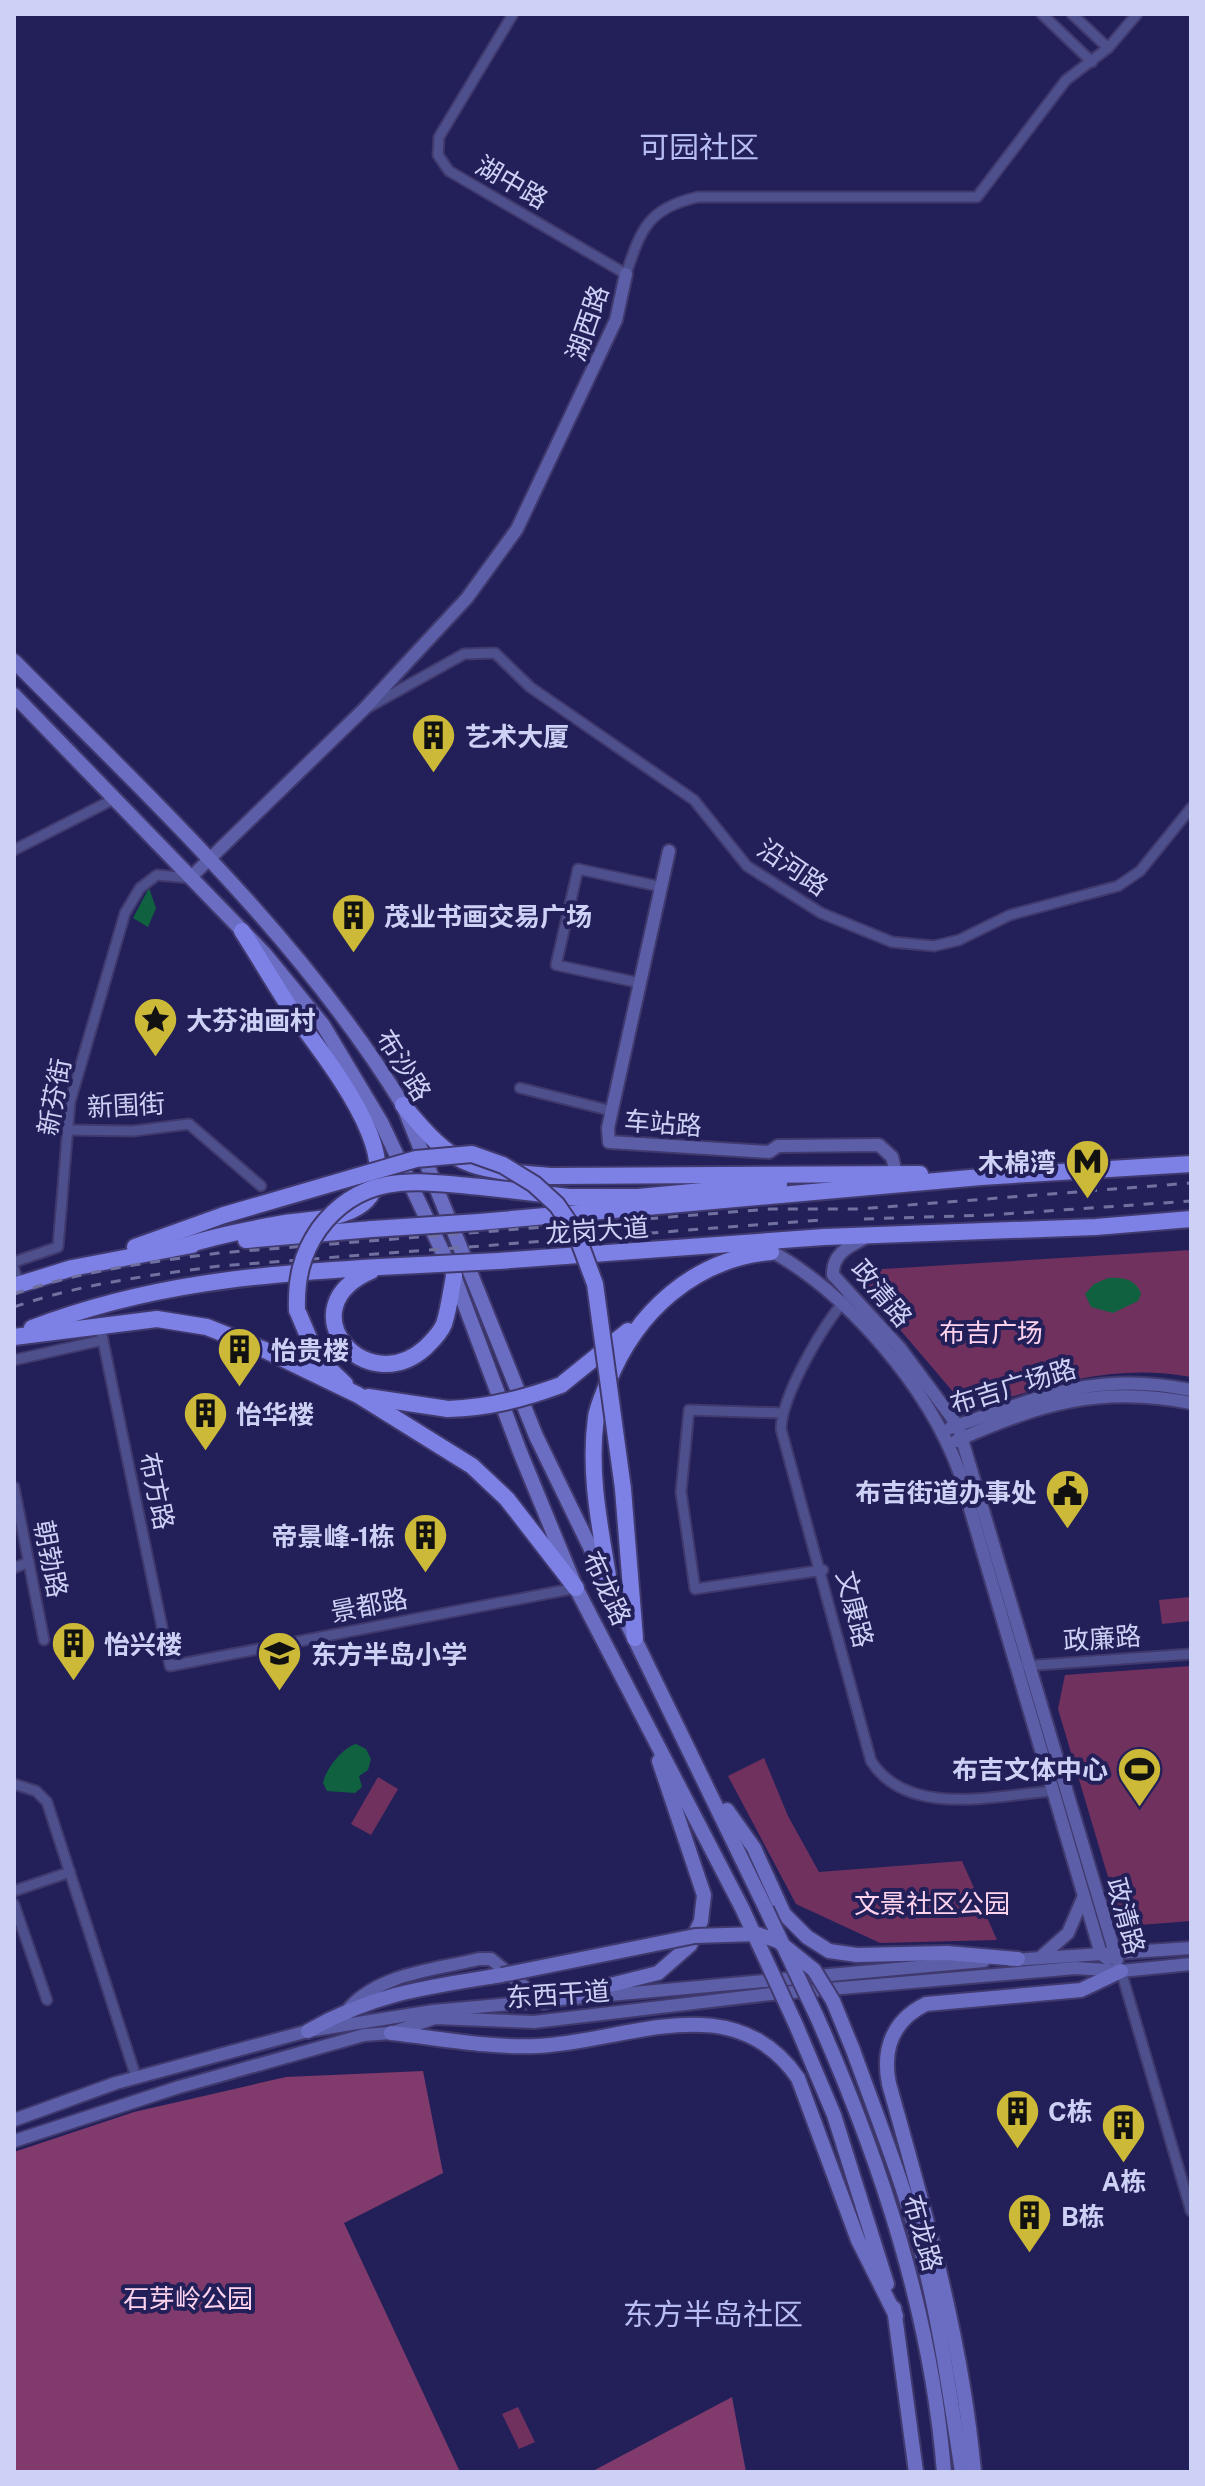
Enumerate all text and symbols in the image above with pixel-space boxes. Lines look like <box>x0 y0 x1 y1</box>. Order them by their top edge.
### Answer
district label: 可园社区 <box>639 129 759 165</box>
street label: 湖中路 <box>470 149 554 215</box>
street label: 湖西路 <box>560 281 614 365</box>
building icon: 艺术大厦 <box>410 712 458 775</box>
place label: 艺术大厦 <box>465 721 569 752</box>
street label: 沿河路 <box>752 832 834 902</box>
building icon: 茂业书画交易广场 <box>329 892 377 955</box>
place label: 茂业书画交易广场 <box>384 901 592 932</box>
place icon: 大芬油画村 <box>131 996 179 1059</box>
place label: 大芬油画村 <box>186 1005 316 1036</box>
street label: 布沙路 <box>370 1024 438 1106</box>
street label: 新芬街 <box>31 1056 77 1138</box>
street label: 新围街 <box>86 1087 166 1123</box>
street label: 车站路 <box>623 1105 703 1141</box>
metro station icon: 木棉湾 <box>1063 1138 1111 1201</box>
place label: 木棉湾 <box>978 1147 1056 1178</box>
street label: 龙岗大道 <box>544 1211 650 1249</box>
street label: 政清路 <box>845 1253 919 1333</box>
park label: 布吉广场 <box>939 1317 1043 1348</box>
building icon: 怡贵楼 <box>216 1326 264 1389</box>
place label: 怡贵楼 <box>271 1335 349 1366</box>
street label: 布吉广场路 <box>946 1352 1080 1420</box>
building icon: 怡华楼 <box>181 1390 229 1453</box>
place label: 怡华楼 <box>236 1399 314 1430</box>
street label: 布方路 <box>134 1450 180 1532</box>
public building icon: 布吉街道办事处 <box>1044 1468 1092 1531</box>
place label: 布吉街道办事处 <box>855 1477 1037 1508</box>
building icon: 帝景峰-1栋 <box>402 1512 450 1575</box>
street label: 朝勃路 <box>28 1518 74 1600</box>
place label: 帝景峰-1栋 <box>271 1521 395 1552</box>
street label: 布龙路 <box>576 1546 638 1630</box>
street label: 文康路 <box>831 1567 879 1651</box>
street label: 景都路 <box>328 1582 410 1628</box>
building icon: 怡兴楼 <box>49 1620 97 1683</box>
street label: 政廉路 <box>1062 1620 1142 1656</box>
place label: 怡兴楼 <box>104 1629 182 1660</box>
school or university icon: 东方半岛小学 <box>256 1630 304 1693</box>
place label: 东方半岛小学 <box>311 1639 467 1670</box>
sports icon: 布吉文体中心 <box>1115 1745 1163 1808</box>
place label: 布吉文体中心 <box>952 1754 1108 1785</box>
street label: 政清路 <box>1101 1874 1151 1958</box>
park label: 文景社区公园 <box>854 1888 1010 1919</box>
street label: 东西干道 <box>505 1975 611 2013</box>
building icon: C栋 <box>993 2087 1041 2150</box>
place label: C栋 <box>1048 2096 1093 2127</box>
building icon: A栋 <box>1100 2102 1148 2165</box>
place label: A栋 <box>1102 2166 1146 2197</box>
street label: 布龙路 <box>897 2191 949 2275</box>
building icon: B栋 <box>1006 2192 1054 2255</box>
place label: B栋 <box>1061 2201 1105 2232</box>
park label: 石芽岭公园 <box>123 2283 253 2314</box>
district label: 东方半岛社区 <box>623 2296 803 2332</box>

